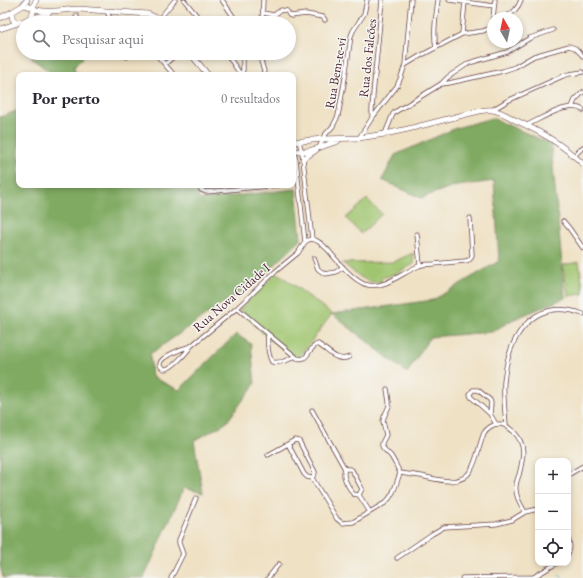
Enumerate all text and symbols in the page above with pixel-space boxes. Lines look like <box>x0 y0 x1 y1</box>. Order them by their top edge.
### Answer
north arrow <box>487 12 523 48</box>
search box <box>16 16 296 60</box>
street label: Rua dos Falcões <box>355 18 380 98</box>
icon: search <box>30 27 52 49</box>
text: Pesquisar aqui <box>62 29 144 48</box>
street label: Rua Bem-te-vi <box>321 36 350 110</box>
text: Por perto <box>32 87 100 109</box>
text: 0 resultados <box>221 90 280 107</box>
street label: Rua Nova Cidade I <box>189 259 274 335</box>
map controls <box>535 458 571 566</box>
button: + <box>535 458 571 494</box>
button: − <box>535 494 571 530</box>
button: locate <box>535 530 571 566</box>

